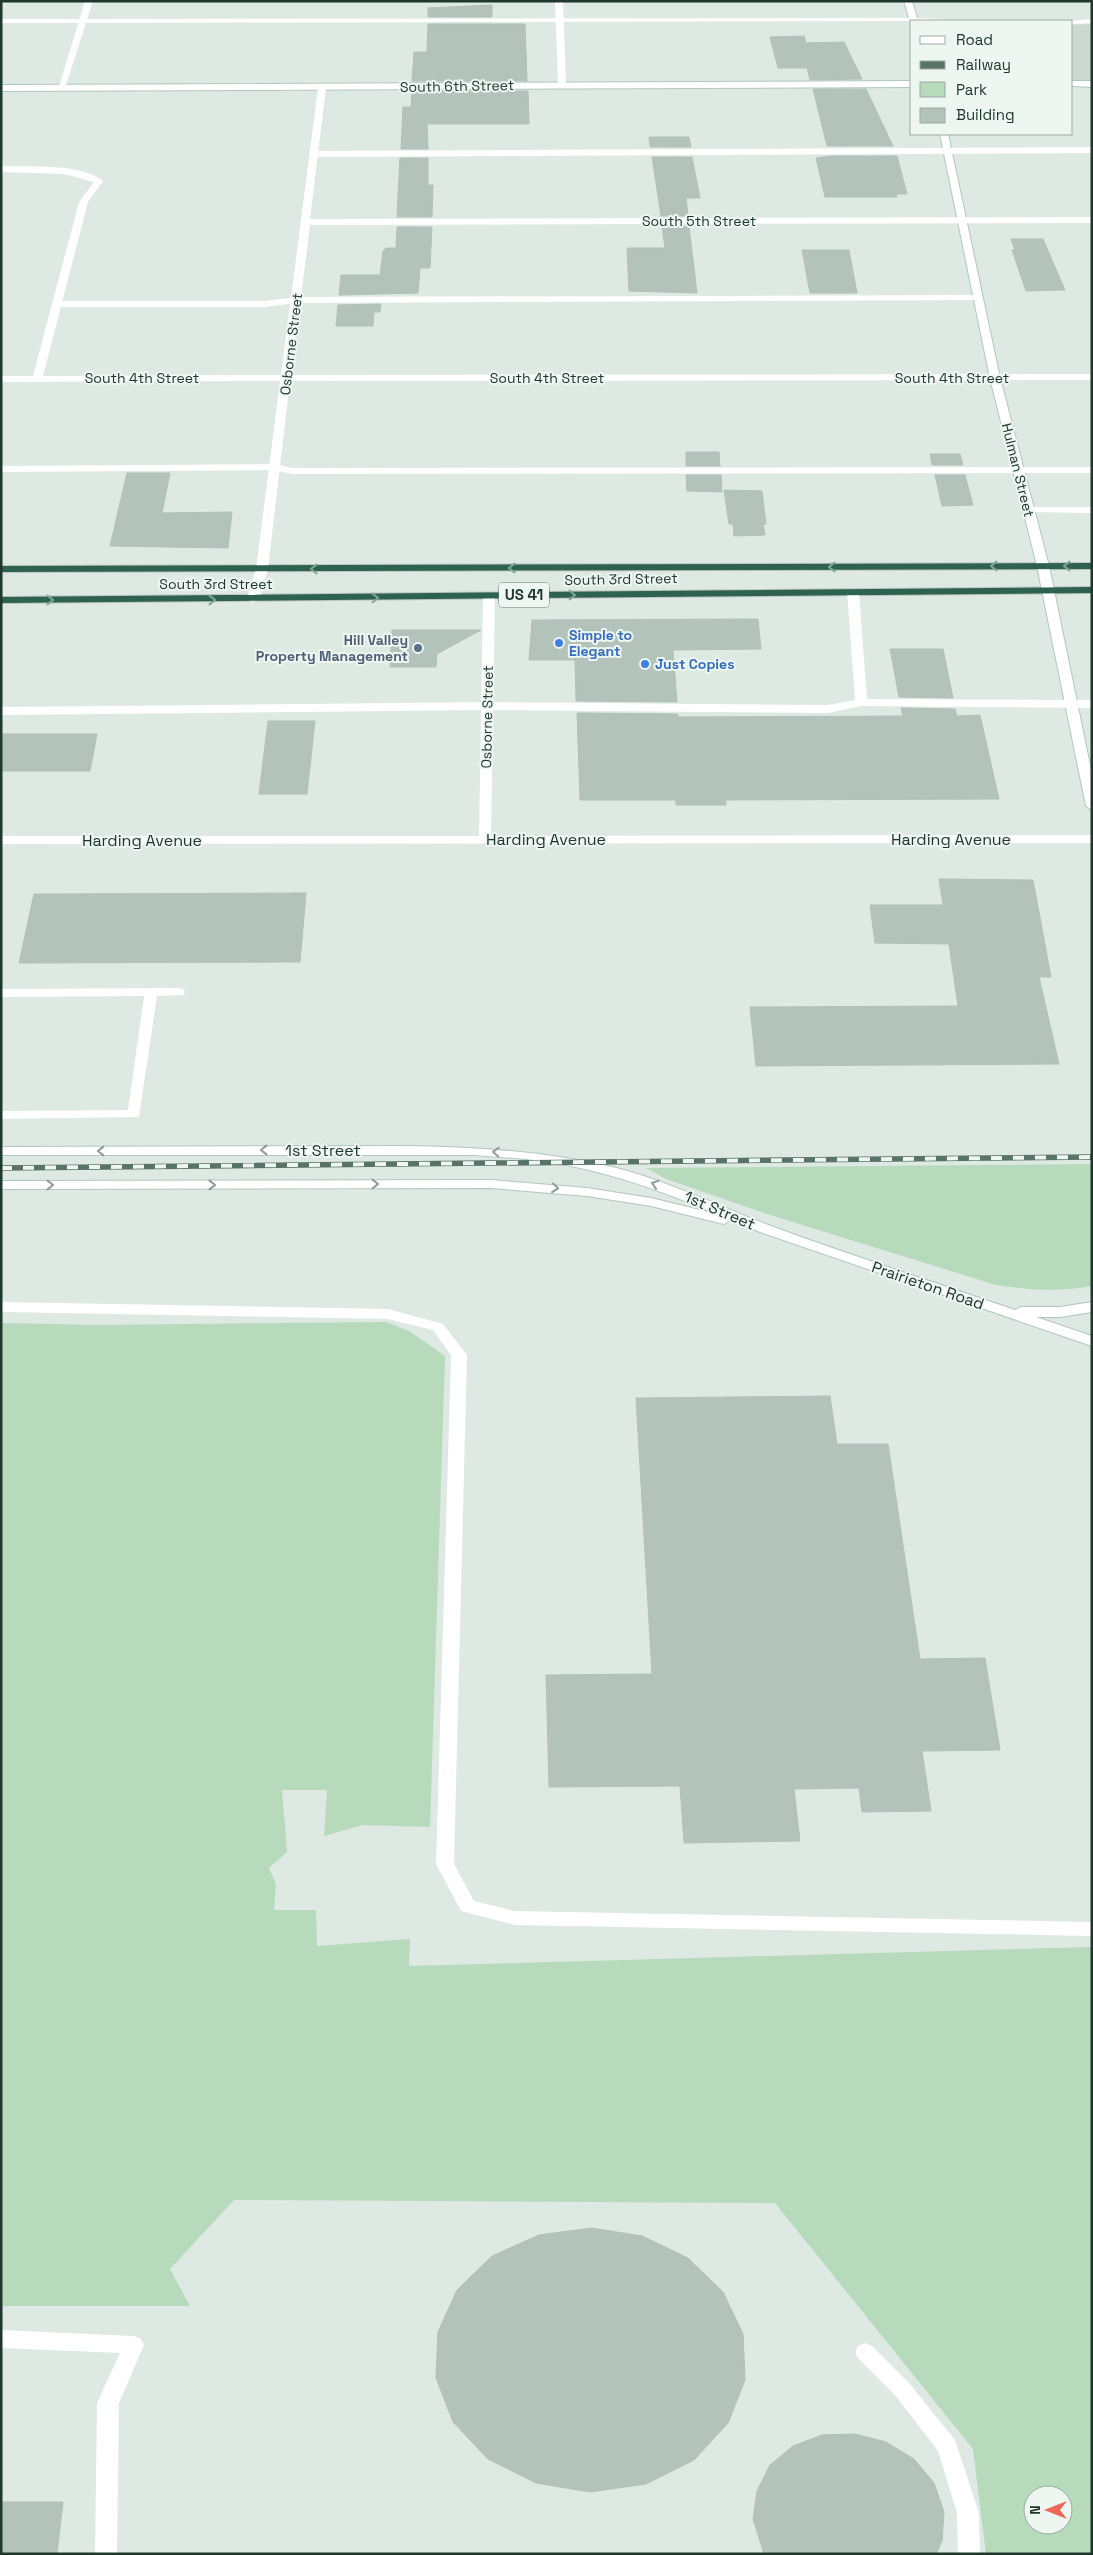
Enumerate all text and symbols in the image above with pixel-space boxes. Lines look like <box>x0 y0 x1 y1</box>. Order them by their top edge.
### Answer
legend <box>910 20 1073 135</box>
text: Road <box>956 30 993 49</box>
text: Railway <box>956 55 1011 74</box>
street label: South 6th Street <box>400 76 514 96</box>
text: Park <box>956 80 987 99</box>
text: Building <box>956 105 1015 124</box>
street label: South 5th Street <box>642 212 756 230</box>
street label: Osborne Street <box>276 292 306 396</box>
street label: South 4th Street <box>85 369 199 387</box>
street label: South 4th Street <box>490 369 604 387</box>
street label: South 4th Street <box>895 369 1009 387</box>
street label: Hulman Street <box>998 421 1038 519</box>
one-way arrow <box>990 561 998 571</box>
one-way arrow <box>1063 561 1071 571</box>
one-way arrow <box>827 562 835 572</box>
one-way arrow <box>507 563 515 573</box>
one-way arrow <box>310 564 318 574</box>
street label: South 3rd Street <box>564 569 678 589</box>
street label: South 3rd Street <box>159 575 273 593</box>
road number: US 41 <box>499 582 549 608</box>
one-way arrow <box>569 590 577 600</box>
one-way arrow <box>371 592 379 603</box>
one-way arrow <box>46 595 54 605</box>
one-way arrow <box>209 595 217 605</box>
place label: Simple to Elegant <box>569 626 632 660</box>
place label: Hill Valley Property Management <box>256 631 408 665</box>
marker: Simple to Elegant <box>553 637 565 649</box>
marker: Hill Valley Property Management <box>412 642 424 654</box>
place label: Just Copies <box>655 655 734 673</box>
marker: Just Copies <box>639 658 651 670</box>
street label: Osborne Street <box>477 665 497 769</box>
street label: Harding Avenue <box>486 829 606 850</box>
street label: Harding Avenue <box>891 829 1011 850</box>
street label: Harding Avenue <box>82 830 202 851</box>
street label: 1st Street <box>285 1140 361 1161</box>
one-way arrow <box>260 1145 268 1156</box>
one-way arrow <box>97 1146 105 1156</box>
one-way arrow <box>492 1147 500 1158</box>
one-way arrow <box>372 1179 379 1189</box>
one-way arrow <box>46 1180 54 1190</box>
one-way arrow <box>209 1180 217 1190</box>
one-way arrow <box>652 1180 660 1190</box>
one-way arrow <box>551 1182 559 1193</box>
street label: 1st Street <box>681 1186 759 1235</box>
street label: Prairieton Road <box>869 1256 987 1315</box>
north arrow <box>1023 2485 1073 2535</box>
text: N <box>1026 2505 1044 2515</box>

